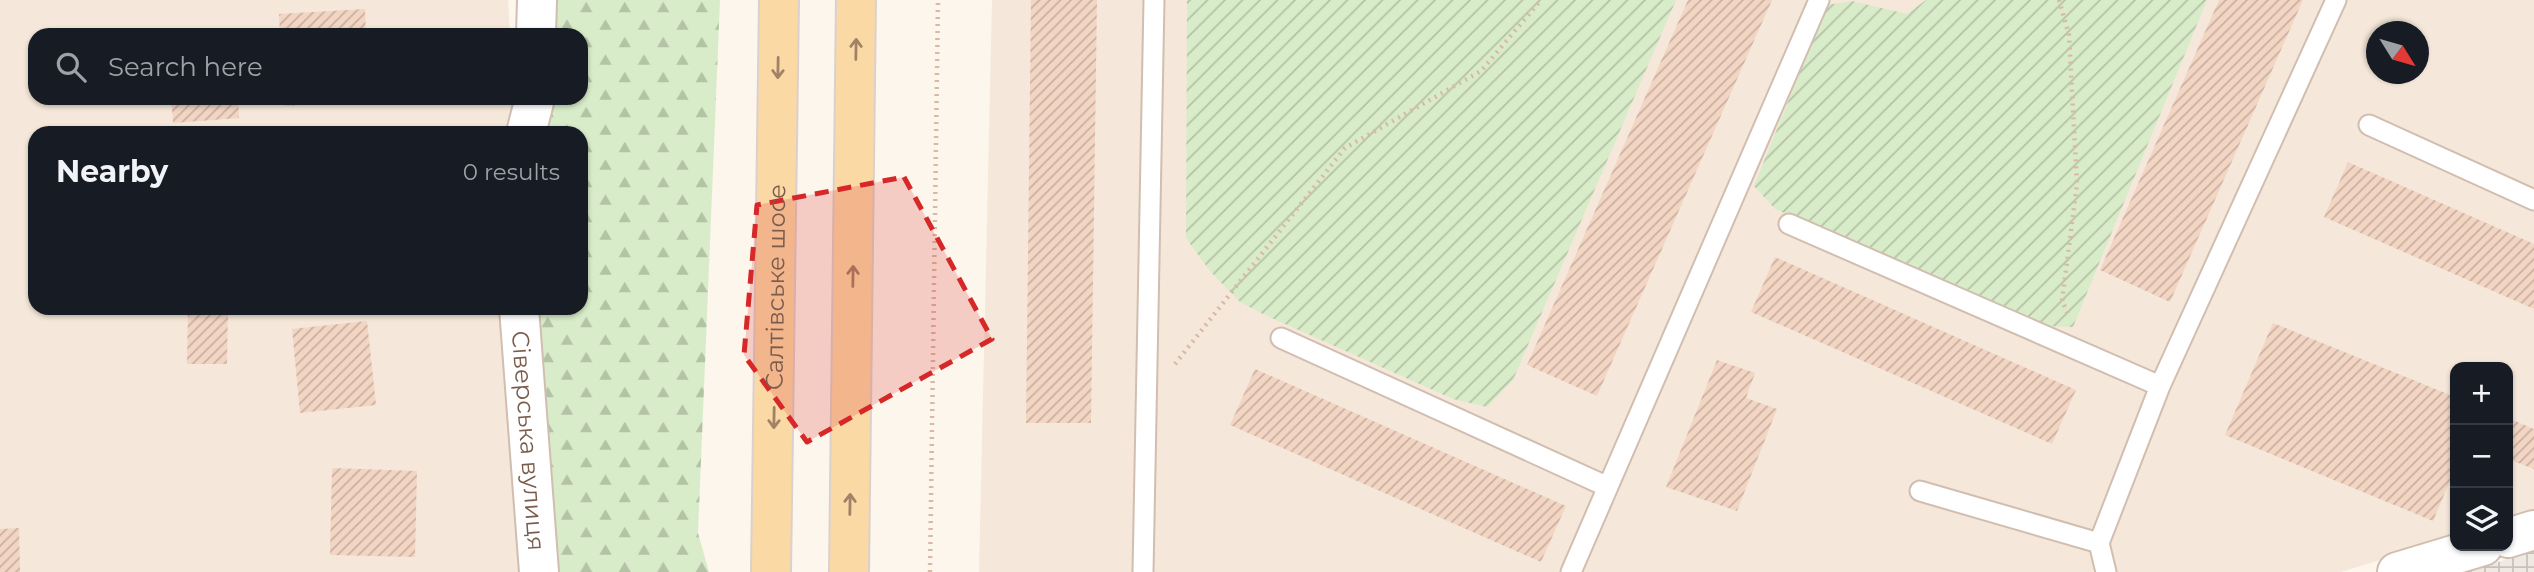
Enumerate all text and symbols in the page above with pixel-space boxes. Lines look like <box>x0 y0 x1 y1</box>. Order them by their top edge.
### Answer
north arrow <box>2366 21 2429 84</box>
search box <box>28 28 588 105</box>
one-way arrow <box>849 38 862 61</box>
icon: search <box>52 48 90 86</box>
text: Search here <box>108 51 263 83</box>
one-way arrow <box>771 56 785 79</box>
text: Nearby <box>56 153 168 190</box>
text: 0 results <box>463 158 560 186</box>
street label: Салтівське шосе <box>759 184 791 390</box>
one-way arrow <box>846 265 859 288</box>
street label: Сіверська вулиця <box>506 329 552 552</box>
map controls <box>2450 362 2513 551</box>
button: + <box>2450 362 2513 425</box>
one-way arrow <box>767 406 780 429</box>
button: − <box>2450 425 2513 488</box>
button: layers <box>2450 488 2513 551</box>
one-way arrow <box>843 493 856 516</box>

